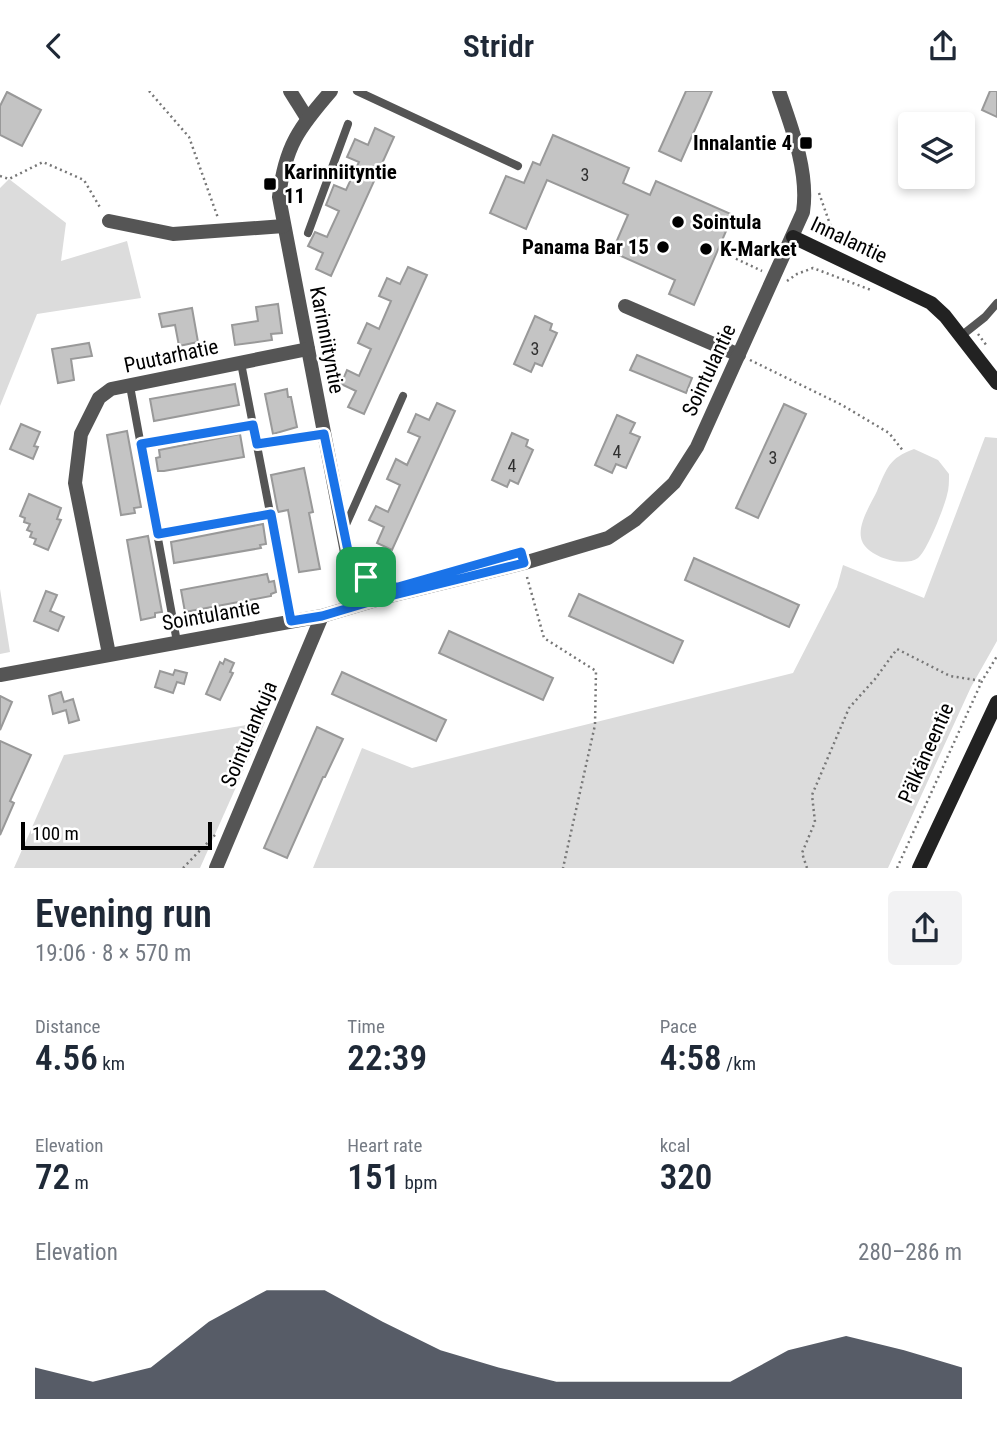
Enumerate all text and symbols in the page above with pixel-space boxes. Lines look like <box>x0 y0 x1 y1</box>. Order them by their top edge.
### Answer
icon: back <box>35 27 73 65</box>
text: Stridr <box>463 27 534 65</box>
icon: share <box>924 27 962 65</box>
map controls <box>898 112 975 189</box>
button: layers <box>898 112 975 189</box>
place label: Innalantie 4 <box>693 131 792 155</box>
marker: Innalantie 4 <box>798 135 814 151</box>
place label: Karinniityntie 11 <box>284 160 397 208</box>
house number: 3 <box>581 164 589 185</box>
marker: Karinniityntie 11 <box>262 176 278 192</box>
place label: Sointula <box>692 210 761 234</box>
street label: Innalantie <box>807 212 891 268</box>
marker: Sointula <box>670 214 686 230</box>
place label: Panama Bar 15 <box>522 235 649 259</box>
place label: K-Market <box>720 237 797 261</box>
marker: Panama Bar 15 <box>655 239 671 255</box>
marker: K-Market <box>698 241 714 257</box>
street label: Karinniityntie <box>305 284 349 396</box>
street label: Sointulantie <box>677 320 741 420</box>
street label: Puutarhatie <box>122 334 220 378</box>
house number: 3 <box>531 338 539 359</box>
house number: 4 <box>613 441 622 462</box>
house number: 3 <box>769 447 777 468</box>
house number: 4 <box>508 455 517 476</box>
pin <box>336 547 396 607</box>
icon: arrive <box>347 558 385 596</box>
street label: Sointulantie <box>160 595 262 635</box>
street label: Sointulankuja <box>216 678 282 790</box>
street label: Pälkäneentie <box>893 699 959 807</box>
scale bar <box>21 819 212 851</box>
text: 100 m <box>32 822 79 845</box>
button: share <box>888 891 962 965</box>
text: Evening run <box>35 892 212 936</box>
text: 19:06 · 8 × 570 m <box>35 940 191 967</box>
text: Distance <box>35 1015 100 1038</box>
text: Time <box>347 1015 385 1038</box>
text: Pace <box>660 1015 697 1038</box>
text: 4.56 <box>35 1038 98 1079</box>
text: 22:39 <box>347 1038 427 1079</box>
text: 4:58 <box>660 1038 722 1079</box>
text: km <box>98 1052 125 1075</box>
text: /km <box>722 1052 756 1075</box>
text: Elevation <box>35 1134 103 1157</box>
text: Heart rate <box>347 1134 422 1157</box>
text: kcal <box>660 1134 690 1157</box>
text: 72 <box>35 1157 70 1198</box>
text: 151 <box>347 1157 400 1198</box>
text: 320 <box>660 1157 712 1198</box>
text: m <box>70 1171 89 1194</box>
text: bpm <box>400 1171 438 1194</box>
text: Elevation <box>35 1239 118 1266</box>
text: 280–286 m <box>858 1239 962 1266</box>

